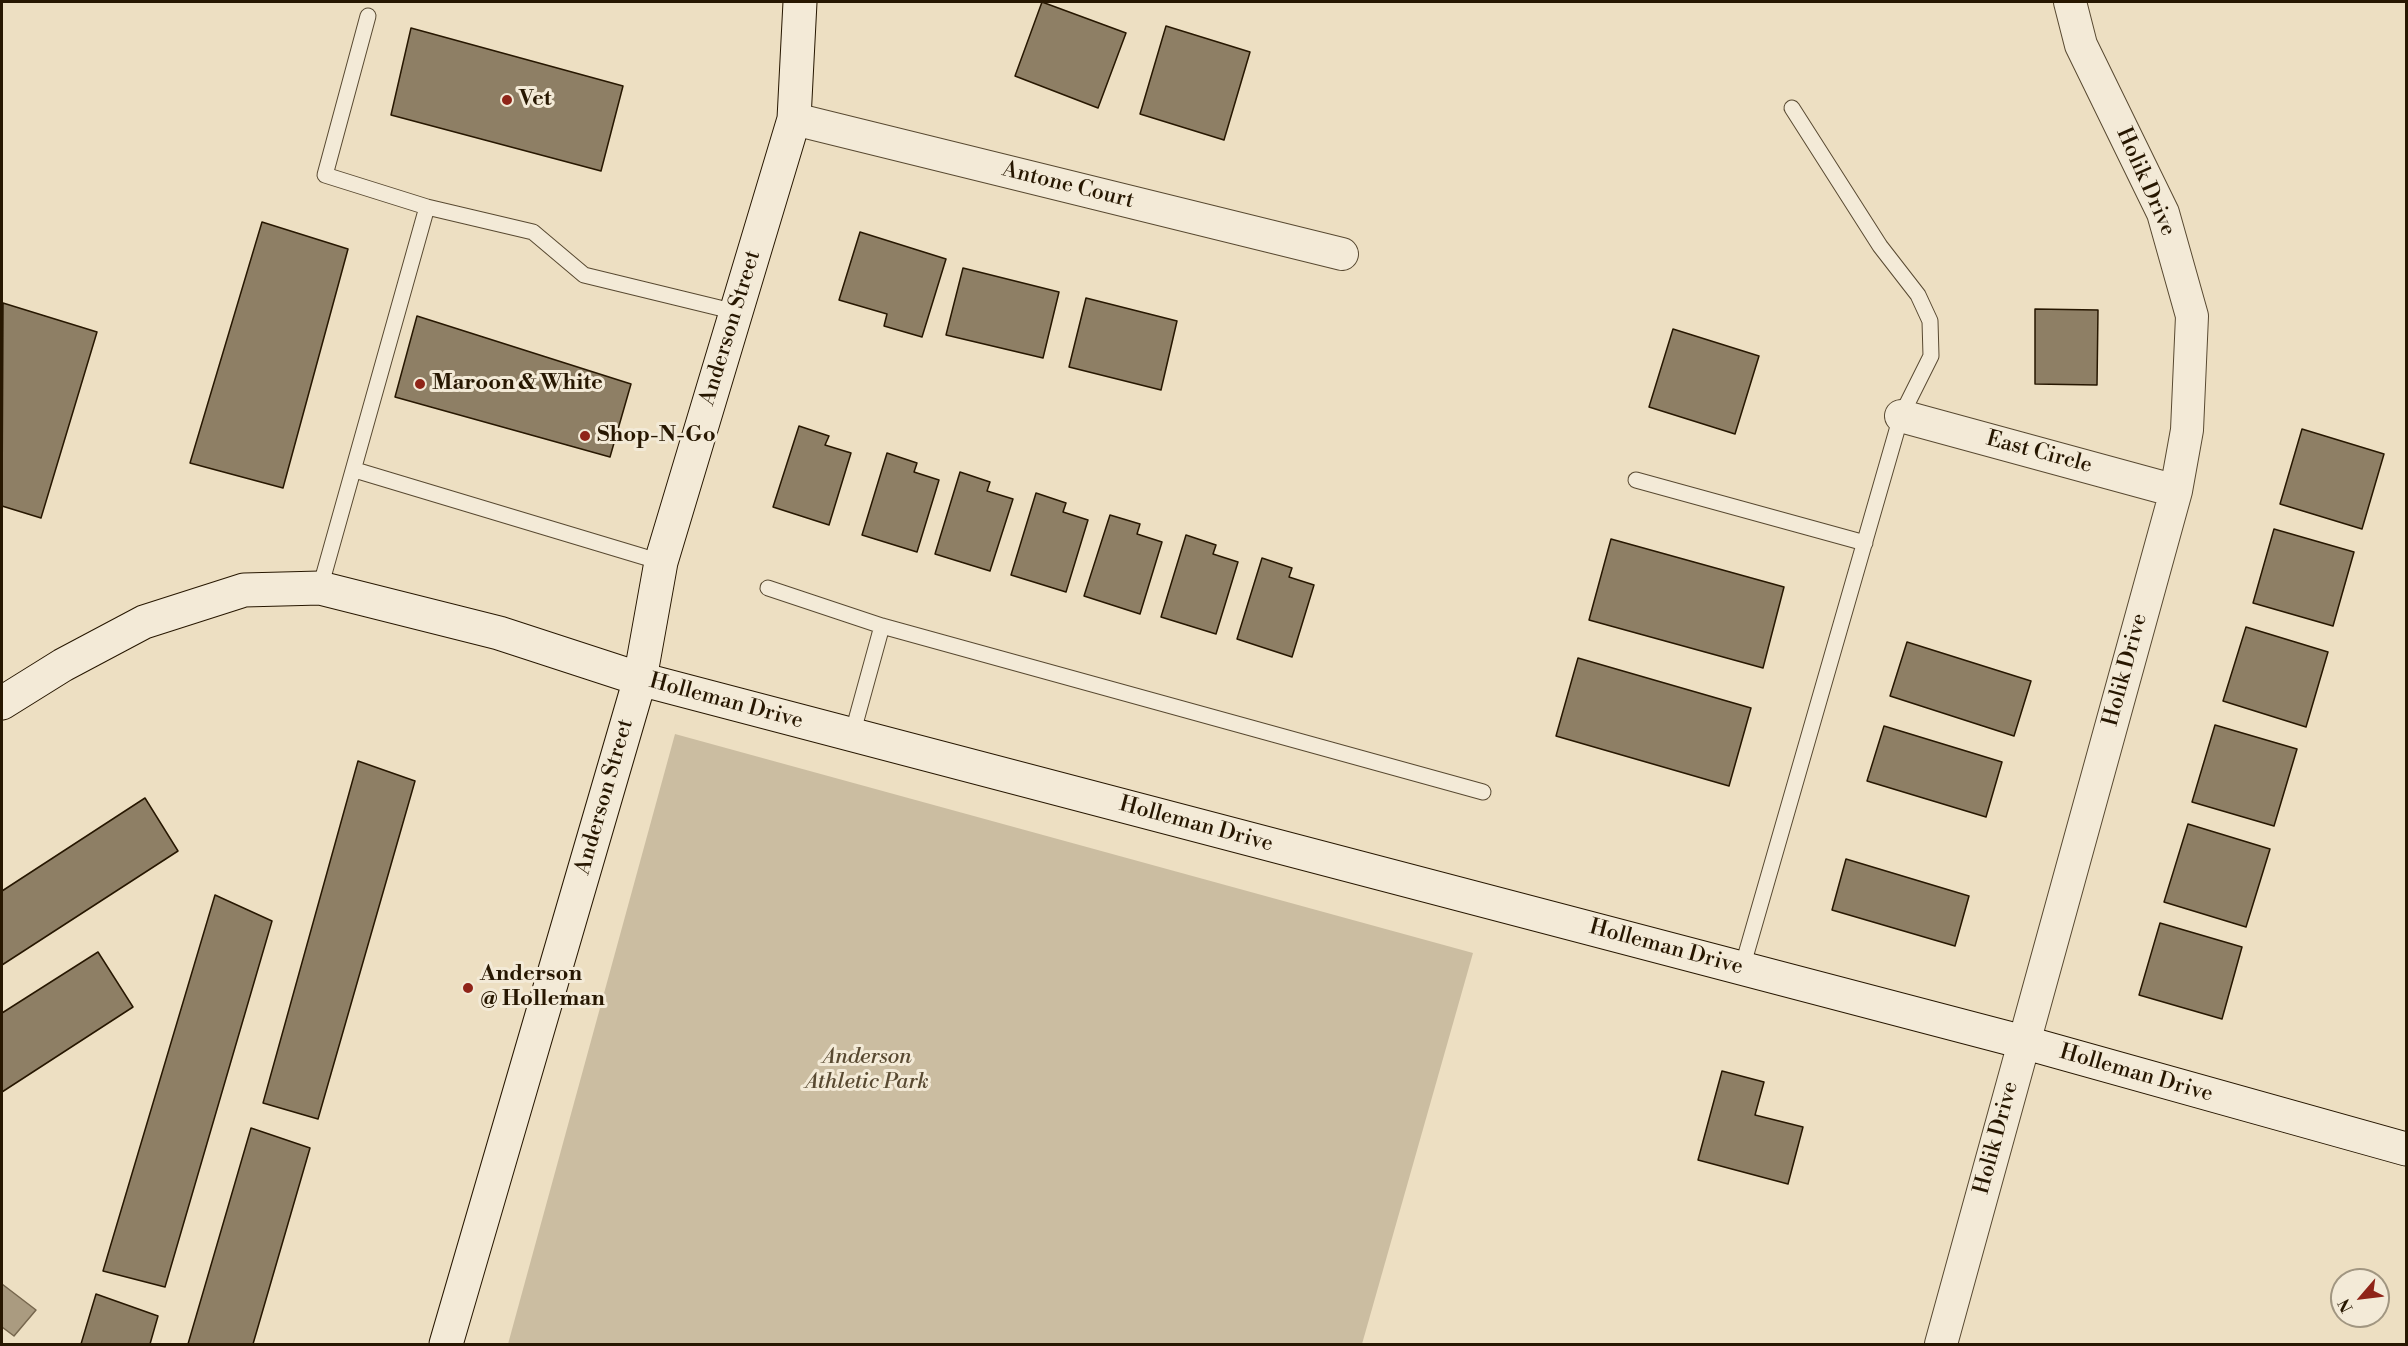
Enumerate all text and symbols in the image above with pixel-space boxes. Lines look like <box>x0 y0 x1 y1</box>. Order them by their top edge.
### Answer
place label: Vet <box>519 87 552 113</box>
marker: Vet <box>500 93 514 107</box>
street label: Holik Drive <box>2109 124 2181 240</box>
street label: Antone Court <box>999 157 1137 215</box>
street label: Anderson Street <box>695 247 767 409</box>
place label: Maroon & White <box>432 371 603 397</box>
marker: Maroon & White <box>413 377 427 391</box>
place label: Shop-N-Go <box>597 423 716 449</box>
street label: East Circle <box>1983 426 2095 480</box>
marker: Shop-N-Go <box>578 429 592 443</box>
street label: Holik Drive <box>2098 611 2154 729</box>
street label: Holleman Drive <box>646 669 806 735</box>
street label: Anderson Street <box>570 716 640 878</box>
street label: Holleman Drive <box>1116 792 1276 858</box>
street label: Holleman Drive <box>1586 915 1746 981</box>
place label: Anderson @ Holleman <box>480 962 605 1014</box>
marker: Anderson @ Holleman <box>461 981 475 995</box>
street label: Holleman Drive <box>2056 1040 2216 1108</box>
park label: Anderson Athletic Park <box>805 1045 929 1096</box>
street label: Holik Drive <box>1969 1079 2025 1197</box>
north arrow <box>2330 1268 2390 1328</box>
text: N <box>2334 1295 2358 1316</box>

